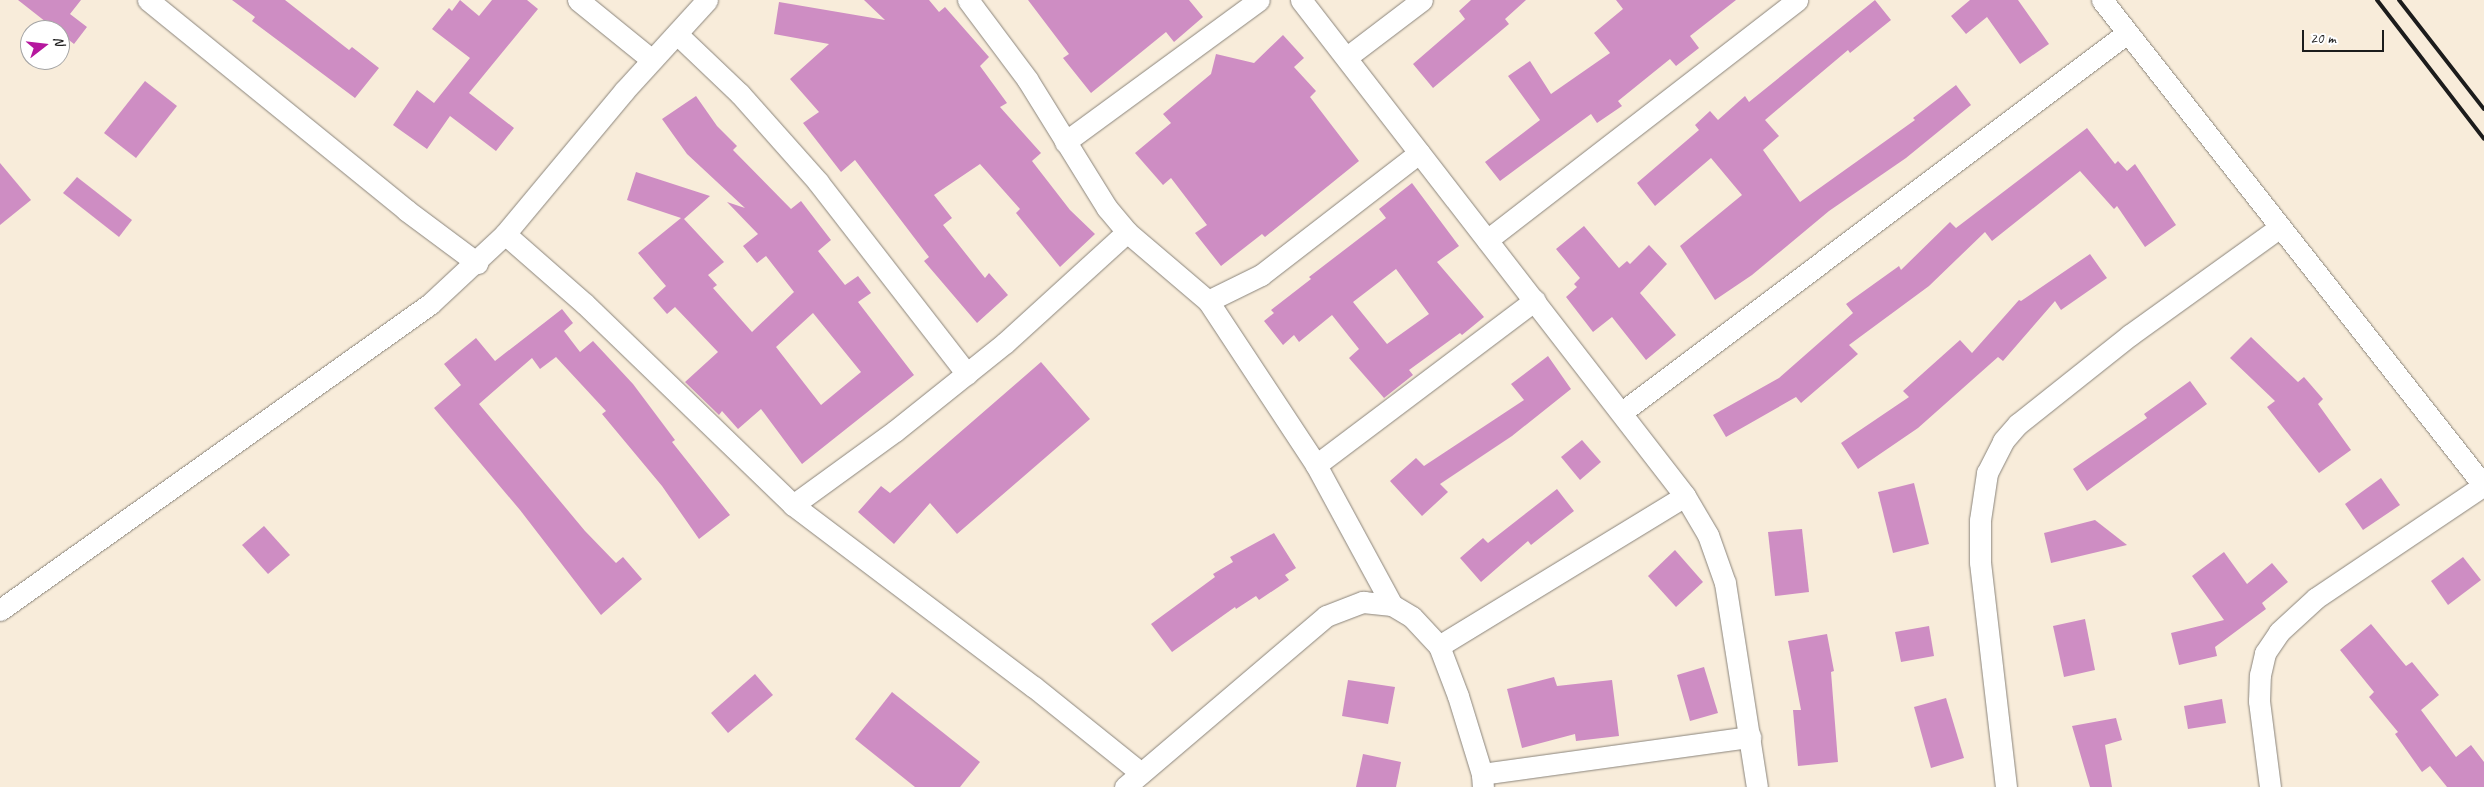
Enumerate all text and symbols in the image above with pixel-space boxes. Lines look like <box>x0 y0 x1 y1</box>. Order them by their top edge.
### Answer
north arrow <box>20 20 70 70</box>
scale bar <box>2304 20 2386 52</box>
text: 20 m <box>2310 29 2336 48</box>
text: N <box>50 34 68 48</box>

